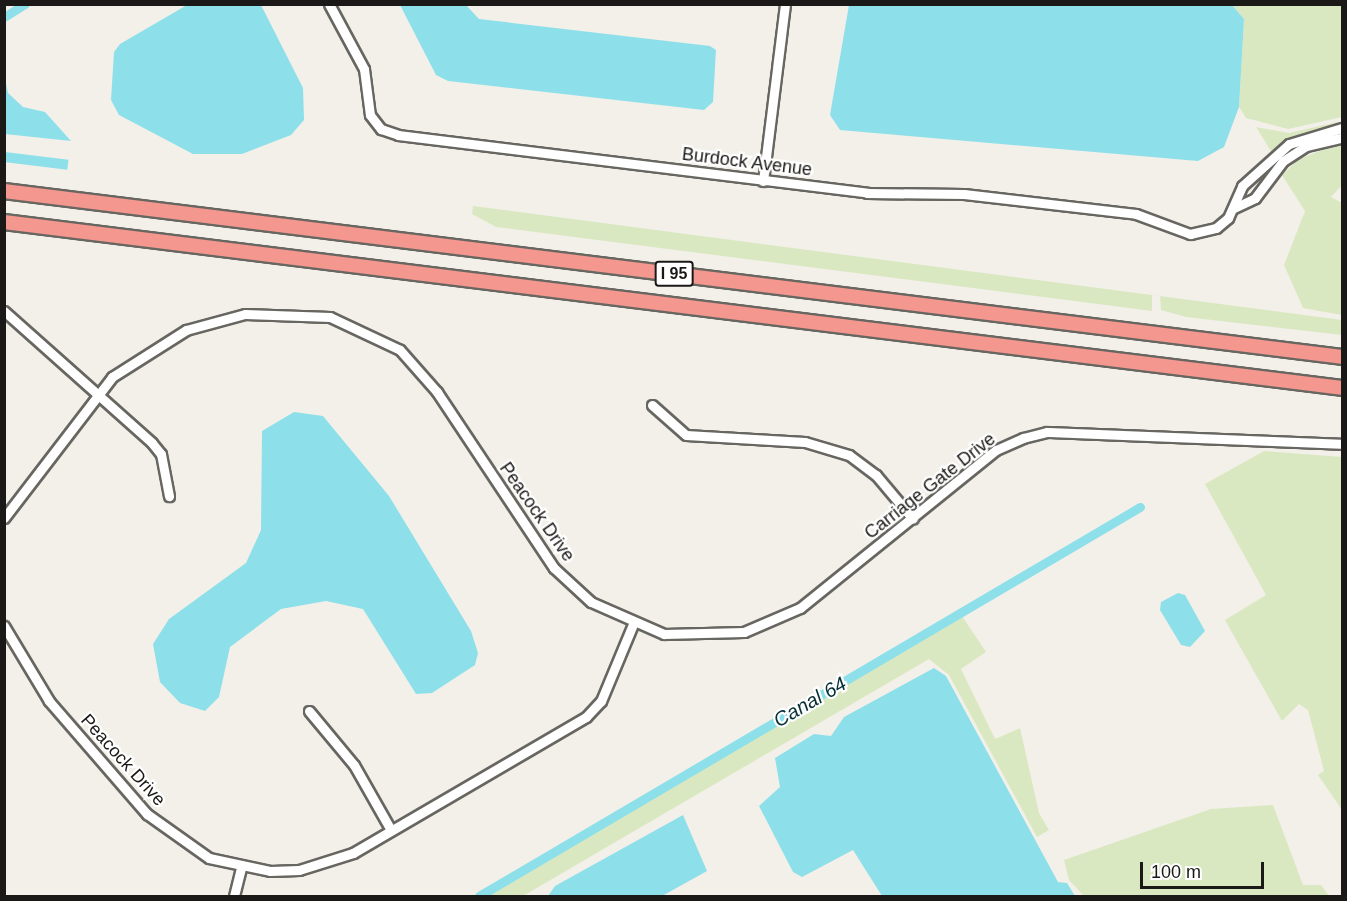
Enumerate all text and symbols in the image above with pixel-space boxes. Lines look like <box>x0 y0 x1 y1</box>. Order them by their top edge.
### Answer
street label: Burdock Avenue <box>680 143 814 181</box>
road number: I 95 <box>654 261 694 287</box>
street label: Carriage Gate Drive <box>860 428 1000 544</box>
street label: Peacock Drive <box>495 458 579 566</box>
water label: Canal 64 <box>769 672 851 732</box>
street label: Peacock Drive <box>76 710 170 810</box>
scale bar <box>1143 850 1268 888</box>
text: 100 m <box>1151 862 1201 882</box>

